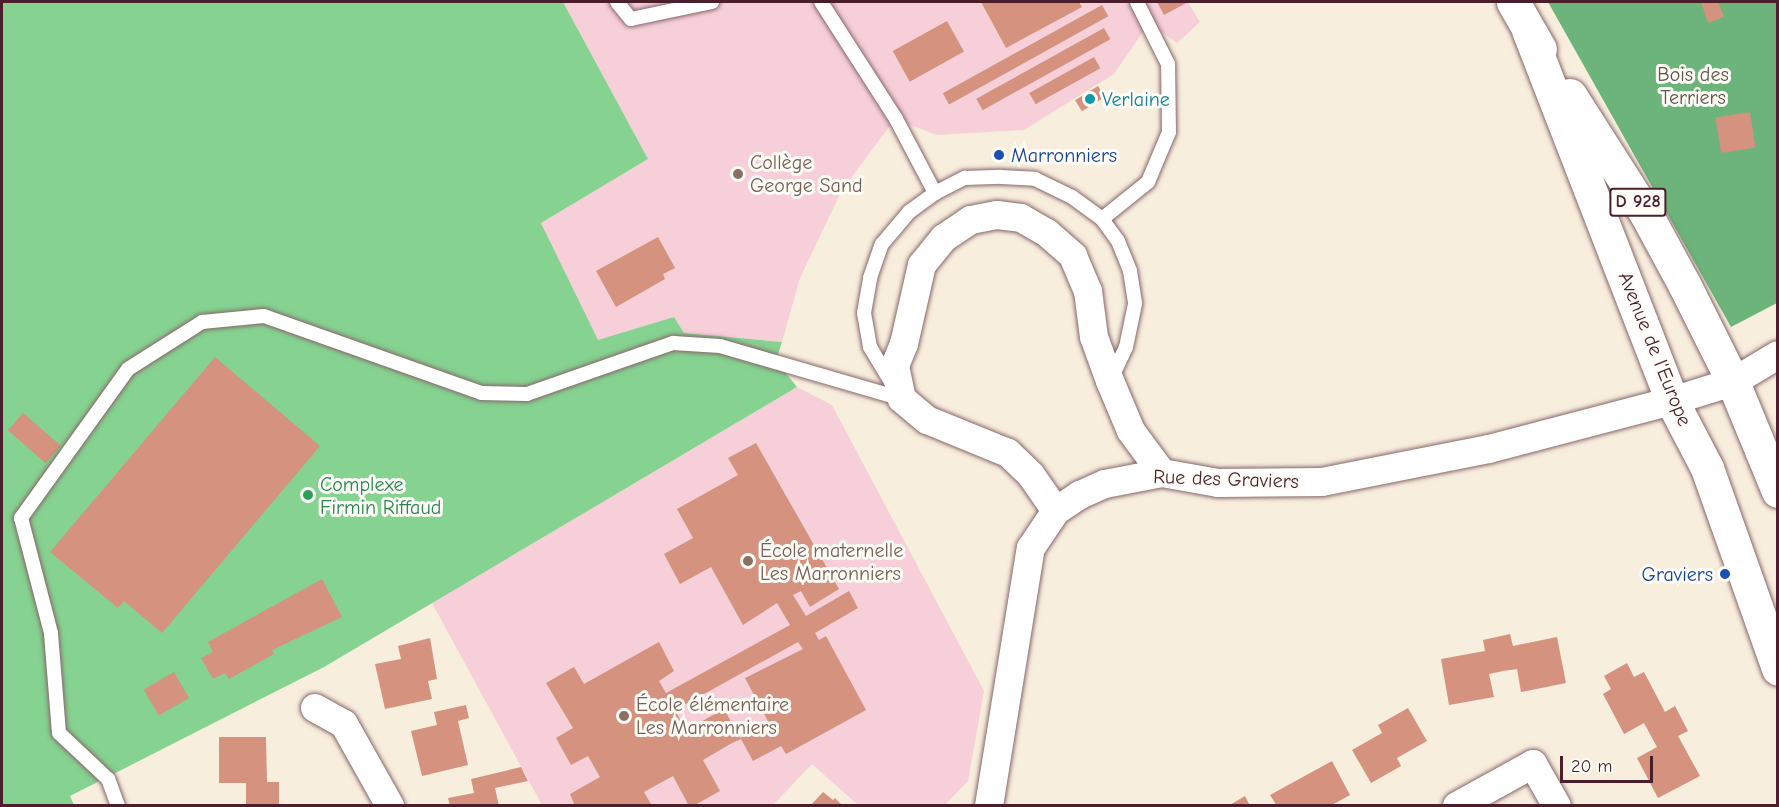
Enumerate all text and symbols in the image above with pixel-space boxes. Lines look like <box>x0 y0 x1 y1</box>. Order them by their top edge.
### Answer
park label: Bois des Terriers <box>1657 63 1729 110</box>
place label: Verlaine <box>1102 87 1170 111</box>
marker: Verlaine <box>1083 92 1097 106</box>
place label: Marronniers <box>1011 143 1117 167</box>
marker: Marronniers <box>992 148 1006 162</box>
place label: Collège George Sand <box>750 150 863 197</box>
marker: Collège George Sand <box>731 167 745 181</box>
road number: D 928 <box>1608 187 1668 217</box>
street label: Avenue de l'Europe <box>1613 268 1697 430</box>
street label: Rue des Graviers <box>1153 464 1299 494</box>
place label: Complexe Firmin Riffaud <box>320 472 441 519</box>
marker: Complexe Firmin Riffaud <box>301 488 315 502</box>
place label: École maternelle Les Marronniers <box>760 538 903 585</box>
marker: École maternelle Les Marronniers <box>741 554 755 568</box>
place label: Graviers <box>1642 562 1713 586</box>
marker: Graviers <box>1718 567 1732 581</box>
place label: École élémentaire Les Marronniers <box>636 692 789 739</box>
marker: École élémentaire Les Marronniers <box>617 709 631 723</box>
scale bar <box>1563 744 1656 782</box>
text: 20 m <box>1571 756 1612 777</box>

